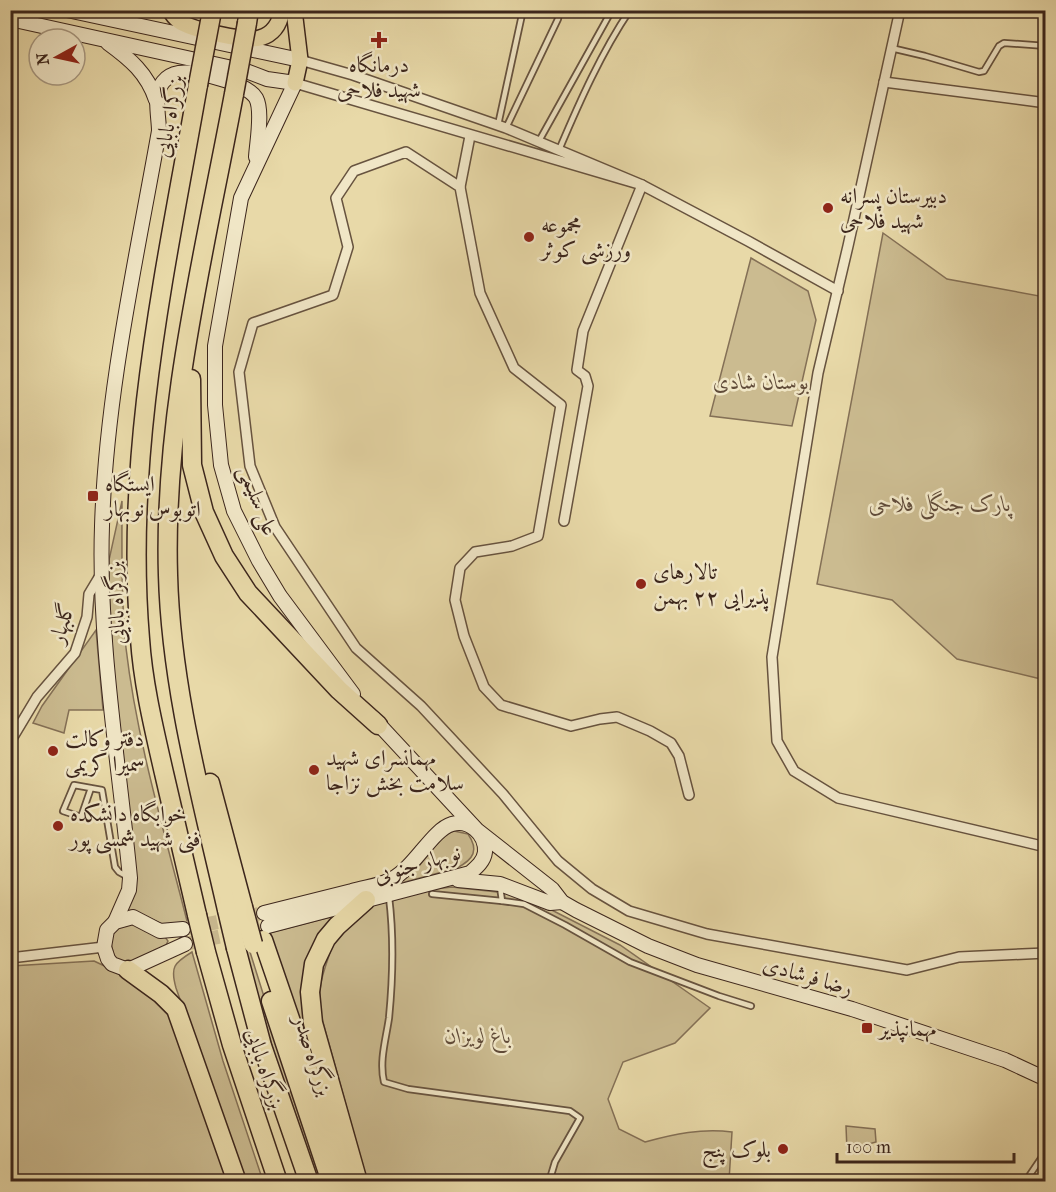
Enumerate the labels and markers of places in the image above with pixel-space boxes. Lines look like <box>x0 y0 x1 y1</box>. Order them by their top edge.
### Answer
marker: درمانگاه شهید فلاحی <box>370 31 388 49</box>
place label: درمانگاه شهید فلاحی <box>337 51 421 104</box>
place label: دبیرستان پسرانه شهید فلاحی <box>840 183 947 235</box>
marker: دبیرستان پسرانه شهید فلاحی <box>821 201 835 215</box>
place label: مجموعه ورزشی کوثر <box>539 212 631 265</box>
marker: مجموعه ورزشی کوثر <box>522 230 536 244</box>
place label: ایستگاه اتوبوس نوبهار <box>103 470 201 523</box>
marker: ایستگاه اتوبوس نوبهار <box>86 489 100 503</box>
place label: تالارهای پذیرایی ۲۲ بهمن <box>653 559 769 612</box>
marker: تالارهای پذیرایی ۲۲ بهمن <box>634 577 648 591</box>
place label: دفتر وکالت سمیرا کریمی <box>65 726 145 779</box>
marker: دفتر وکالت سمیرا کریمی <box>46 744 60 758</box>
place label: مهمانسرای شهید سلامت بخش نزاجا <box>326 745 464 798</box>
marker: مهمانسرای شهید سلامت بخش نزاجا <box>307 763 321 777</box>
place label: خوابگاه دانشکده فنی شهید شمسی پور <box>68 800 200 855</box>
marker: خوابگاه دانشکده فنی شهید شمسی پور <box>51 819 65 833</box>
place label: مهمانپذیر <box>877 1016 936 1043</box>
marker: مهمانپذیر <box>860 1021 874 1035</box>
place label: بلوک پنج <box>702 1137 771 1169</box>
marker: بلوک پنج <box>776 1142 790 1156</box>

